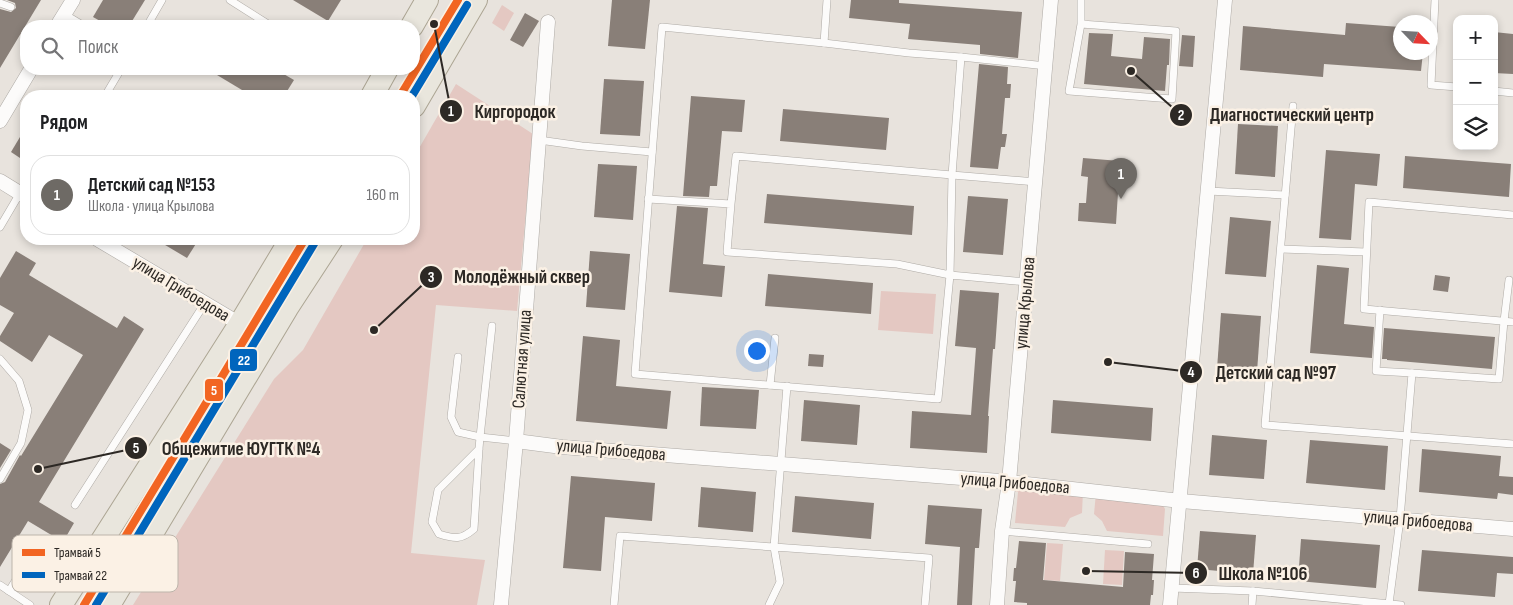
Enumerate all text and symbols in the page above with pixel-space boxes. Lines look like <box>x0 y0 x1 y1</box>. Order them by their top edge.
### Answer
north arrow <box>1393 15 1438 60</box>
map controls <box>1453 15 1498 150</box>
button: + <box>1453 15 1498 60</box>
search box <box>20 20 420 75</box>
icon: search <box>38 34 66 62</box>
text: Поиск <box>78 36 118 59</box>
button: − <box>1453 60 1498 105</box>
callout: Киргородок <box>438 94 566 128</box>
callout: Диагностический центр <box>1168 98 1390 132</box>
text: Киргородок <box>474 101 556 124</box>
text: 1 <box>448 102 454 121</box>
text: Диагностический центр <box>1210 104 1374 127</box>
button: layers <box>1453 105 1498 150</box>
text: 2 <box>1178 106 1184 125</box>
text: Рядом <box>40 110 88 135</box>
pin: 1 <box>1105 158 1137 199</box>
text: Детский сад №153 <box>88 174 215 197</box>
text: 1 <box>54 186 60 205</box>
text: 160 m <box>366 186 399 205</box>
text: Школа · улица Крылова <box>88 197 215 216</box>
street label: улица Грибоедова <box>129 252 233 326</box>
street label: улица Крылова <box>1011 256 1039 350</box>
callout: Молодёжный сквер <box>419 260 600 294</box>
text: Молодёжный сквер <box>454 266 590 289</box>
text: 3 <box>428 268 435 287</box>
street label: Салютная улица <box>508 309 536 409</box>
your location <box>744 338 770 364</box>
line badge: 22 <box>229 348 258 372</box>
text: 22 <box>238 352 250 369</box>
callout: Детский сад №97 <box>1178 355 1349 389</box>
text: Детский сад №97 <box>1216 362 1337 385</box>
text: 4 <box>1188 363 1195 382</box>
line badge: 5 <box>204 378 224 402</box>
text: 5 <box>211 382 217 399</box>
callout: Общежитие ЮУГТК №4 <box>124 431 334 465</box>
street label: улица Грибоедова <box>556 435 667 465</box>
text: Общежитие ЮУГТК №4 <box>162 438 321 461</box>
text: 5 <box>133 439 140 458</box>
street label: улица Грибоедова <box>960 468 1071 498</box>
street label: улица Грибоедова <box>1363 506 1474 536</box>
legend <box>12 535 178 592</box>
text: Трамвай 5 <box>54 544 101 561</box>
callout: Школа №106 <box>1183 556 1317 590</box>
text: Школа №106 <box>1218 563 1308 586</box>
text: 6 <box>1192 564 1200 583</box>
text: Трамвай 22 <box>54 567 107 584</box>

